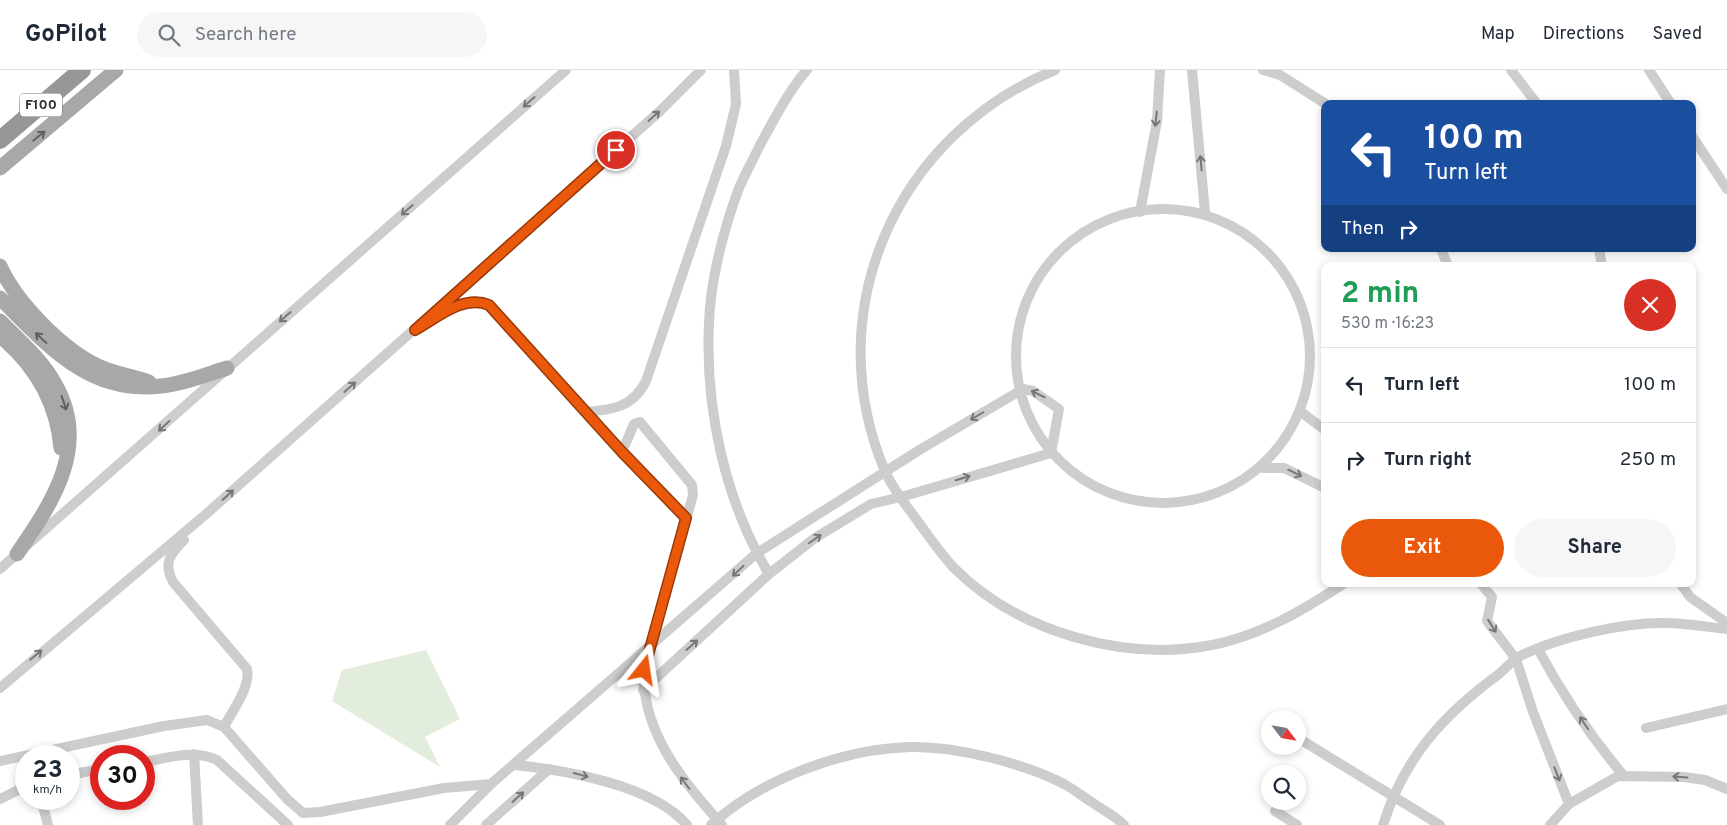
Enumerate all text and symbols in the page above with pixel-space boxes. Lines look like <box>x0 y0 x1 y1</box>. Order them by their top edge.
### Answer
search box <box>137 12 487 57</box>
text: GoPilot <box>25 20 107 50</box>
icon: search <box>155 21 183 49</box>
text: Search here <box>195 23 296 47</box>
text: Map <box>1481 23 1515 46</box>
text: Directions <box>1543 23 1625 46</box>
text: Saved <box>1653 23 1702 46</box>
road number: F100 <box>20 94 62 116</box>
one-way arrow <box>523 96 536 107</box>
one-way arrow <box>1151 110 1161 126</box>
one-way arrow <box>648 111 661 122</box>
text: 100 m <box>1424 117 1524 161</box>
icon: left <box>1341 120 1406 185</box>
pin <box>595 129 637 171</box>
one-way arrow <box>32 130 45 141</box>
icon: arrive <box>602 136 630 164</box>
one-way arrow <box>1196 156 1205 172</box>
text: Turn left <box>1424 160 1507 187</box>
one-way arrow <box>401 204 414 215</box>
icon: right <box>1394 215 1422 243</box>
text: Then <box>1341 217 1384 241</box>
text: 2 min <box>1341 276 1419 313</box>
button: close <box>1624 279 1676 331</box>
one-way arrow <box>279 311 292 322</box>
text: 530 m · 16:23 <box>1341 314 1434 334</box>
one-way arrow <box>35 332 48 344</box>
icon: left <box>1341 371 1369 399</box>
text: Turn left <box>1384 373 1460 397</box>
text: 100 m <box>1624 373 1676 397</box>
one-way arrow <box>343 381 356 393</box>
one-way arrow <box>1031 389 1046 398</box>
one-way arrow <box>60 394 69 410</box>
one-way arrow <box>970 411 985 421</box>
one-way arrow <box>158 420 171 432</box>
icon: right <box>1341 446 1369 474</box>
text: Turn right <box>1384 448 1472 472</box>
text: 250 m <box>1620 448 1676 472</box>
one-way arrow <box>1287 469 1302 479</box>
one-way arrow <box>955 472 971 482</box>
one-way arrow <box>221 490 234 501</box>
button: Exit <box>1341 519 1504 577</box>
button: Share <box>1514 519 1676 577</box>
one-way arrow <box>808 534 822 544</box>
one-way arrow <box>732 565 745 576</box>
one-way arrow <box>1488 619 1498 633</box>
one-way arrow <box>685 639 698 651</box>
position arrow <box>617 643 669 695</box>
one-way arrow <box>30 650 43 661</box>
north arrow <box>1261 710 1306 755</box>
map controls <box>1261 710 1306 810</box>
one-way arrow <box>1579 717 1589 731</box>
speed limit sign: 30 <box>90 745 155 810</box>
text: 23 <box>32 755 63 787</box>
button: search <box>1261 765 1306 810</box>
one-way arrow <box>1553 766 1562 781</box>
one-way arrow <box>572 771 588 781</box>
one-way arrow <box>1673 773 1689 782</box>
one-way arrow <box>680 776 690 790</box>
text: km/h <box>33 782 62 798</box>
one-way arrow <box>511 791 524 803</box>

